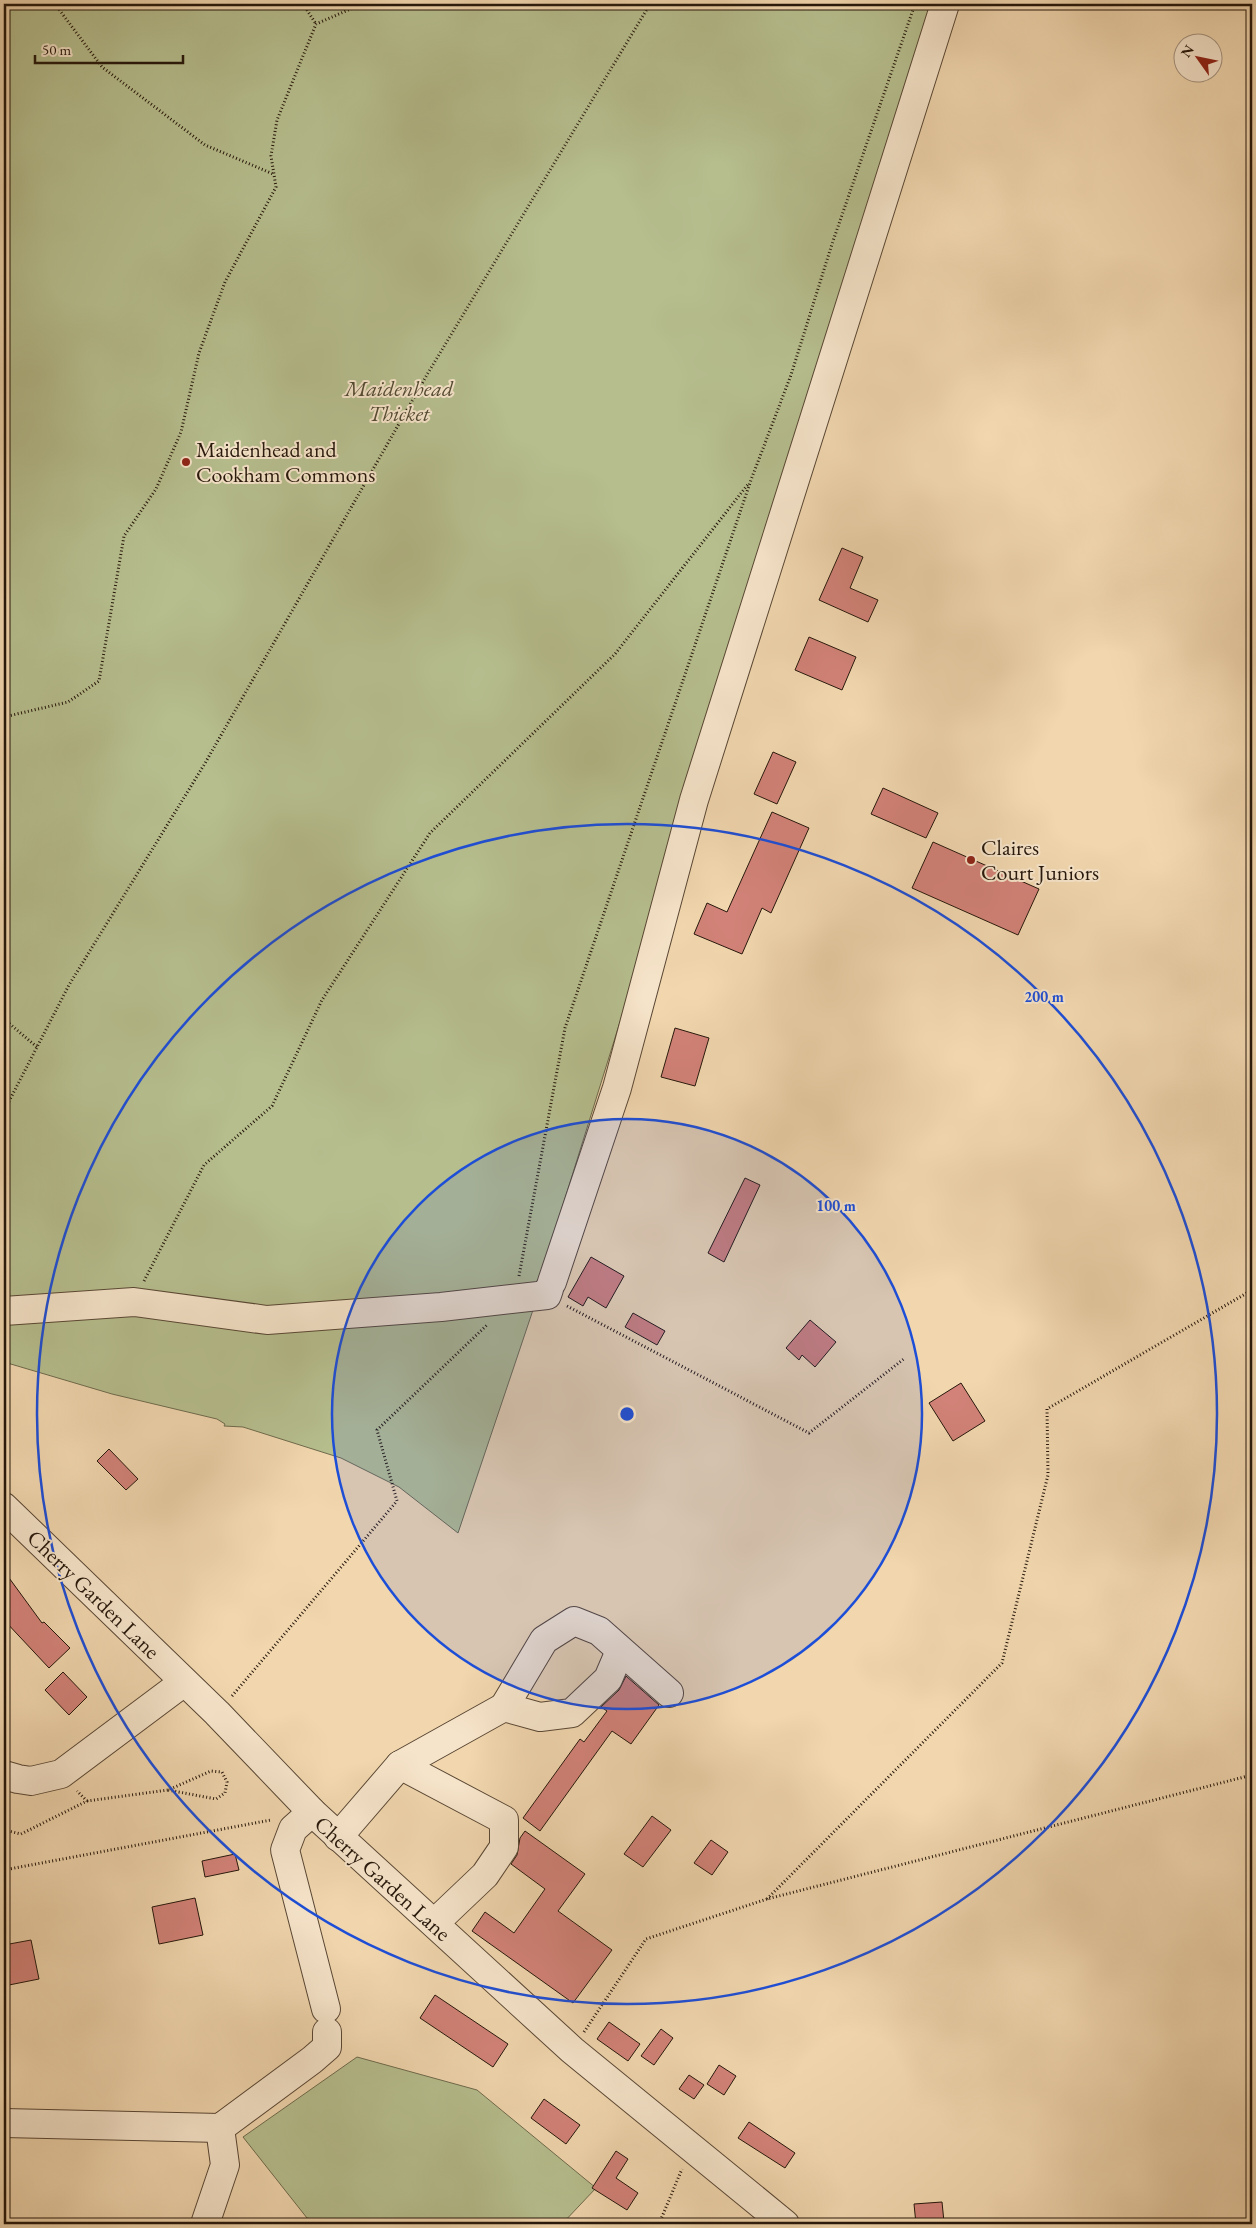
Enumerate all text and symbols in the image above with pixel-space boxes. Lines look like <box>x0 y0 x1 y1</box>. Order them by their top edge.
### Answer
scale bar <box>35 32 182 64</box>
north arrow <box>1174 32 1224 82</box>
text: 50 m <box>42 40 71 59</box>
text: N <box>1176 41 1198 61</box>
park label: Maidenhead Thicket <box>343 374 454 428</box>
place label: Maidenhead and Cookham Commons <box>196 435 375 489</box>
marker: Maidenhead and Cookham Commons <box>180 456 192 468</box>
place label: Claires Court Juniors <box>981 833 1099 887</box>
marker: Claires Court Juniors <box>965 854 977 866</box>
text: 200 m <box>1024 987 1064 1006</box>
text: 100 m <box>816 1196 856 1215</box>
centre of rings <box>618 1405 636 1423</box>
street label: Cherry Garden Lane <box>21 1523 167 1666</box>
street label: Cherry Garden Lane <box>308 1809 457 1948</box>

